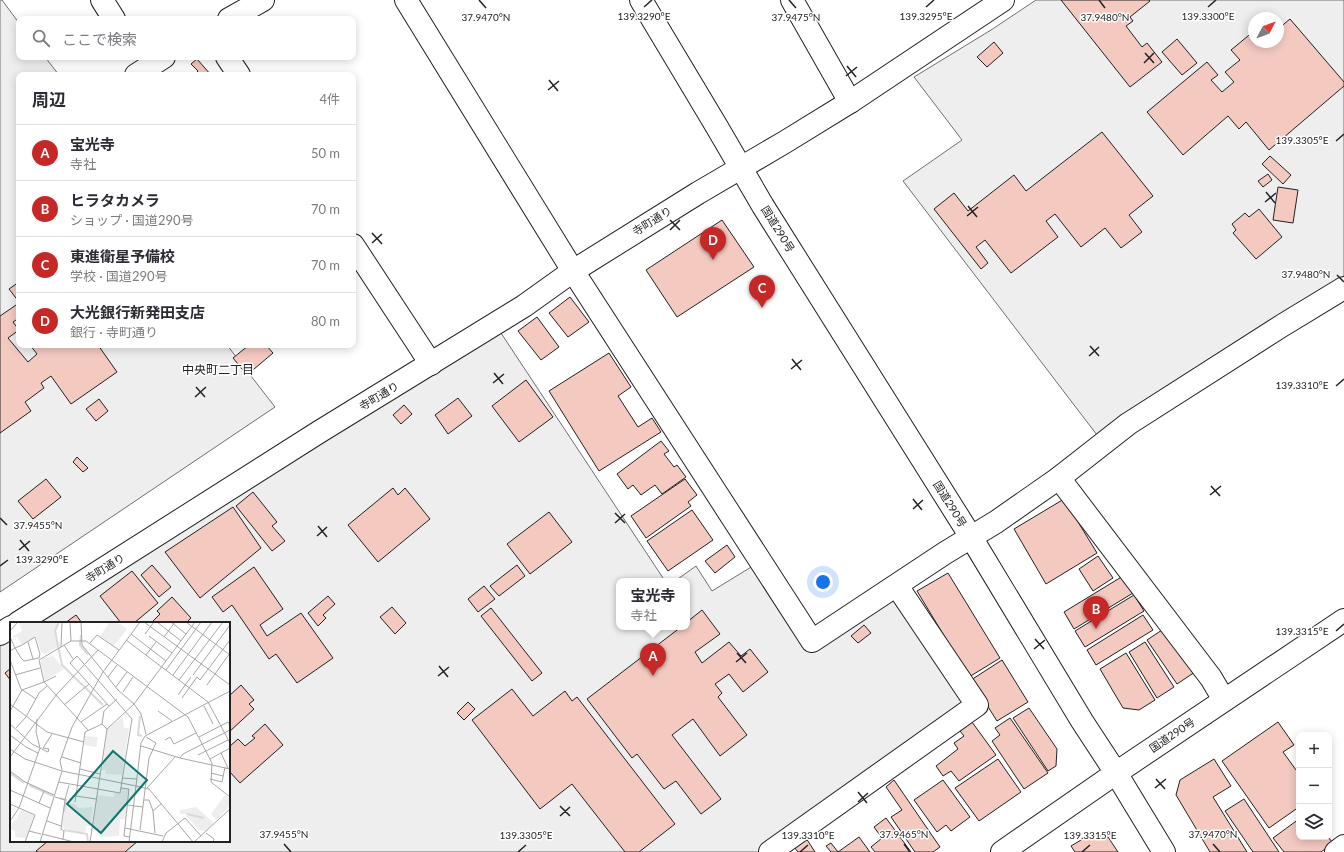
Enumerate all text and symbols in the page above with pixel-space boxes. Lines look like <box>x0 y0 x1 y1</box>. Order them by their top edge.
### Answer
text: 139.3290°E <box>618 10 671 22</box>
text: 139.3295°E <box>900 10 953 22</box>
text: 139.3300°E <box>1182 10 1235 22</box>
text: 37.9470°N <box>462 11 510 23</box>
text: 37.9475°N <box>772 11 820 23</box>
text: 37.9480°N <box>1081 11 1129 23</box>
north arrow <box>1248 12 1284 48</box>
search box <box>16 16 356 60</box>
icon: search <box>30 27 52 49</box>
text: ここで検索 <box>62 30 137 48</box>
text: 周辺 <box>32 89 66 110</box>
text: 4件 <box>319 91 340 107</box>
text: 139.3305°E <box>1276 134 1329 146</box>
text: 宝光寺 <box>70 135 115 153</box>
text: A <box>40 145 50 161</box>
text: 50 m <box>311 145 340 161</box>
text: 寺社 <box>70 156 96 172</box>
text: ヒラタカメラ <box>70 191 160 209</box>
text: B <box>41 201 49 217</box>
text: 70 m <box>311 201 340 217</box>
street label: 寺町通り <box>630 203 674 238</box>
street label: 国道290号 <box>759 203 798 254</box>
text: ショップ · 国道290号 <box>70 212 194 228</box>
pin: D <box>700 227 726 260</box>
text: 東進衛星予備校 <box>70 247 175 265</box>
text: C <box>41 257 49 273</box>
text: 70 m <box>311 257 340 273</box>
text: 学校 · 国道290号 <box>70 268 168 284</box>
text: 37.9480°N <box>1282 268 1330 280</box>
pin: C <box>749 275 775 308</box>
text: 大光銀行新発田支店 <box>70 303 205 321</box>
text: D <box>40 313 50 329</box>
text: 80 m <box>311 313 340 329</box>
text: 銀行 · 寺町通り <box>70 324 158 340</box>
district label: 中央町二丁目 <box>182 362 254 377</box>
street label: 寺町通り <box>357 379 401 412</box>
text: 139.3310°E <box>1276 379 1329 391</box>
street label: 国道290号 <box>931 478 970 529</box>
text: 37.9455°N <box>14 519 62 531</box>
street label: 寺町通り <box>83 550 127 585</box>
text: 139.3290°E <box>16 553 69 565</box>
your location <box>813 572 833 592</box>
popup <box>616 578 690 630</box>
text: 宝光寺 <box>630 586 676 604</box>
pin: B <box>1083 596 1109 629</box>
text: 寺社 <box>630 607 657 623</box>
inset map <box>10 622 230 842</box>
text: 139.3315°E <box>1276 625 1329 637</box>
pin: A <box>640 643 666 676</box>
street label: 国道290号 <box>1146 715 1197 755</box>
map controls <box>1296 732 1332 840</box>
button: + <box>1296 732 1332 768</box>
button: − <box>1296 768 1332 804</box>
button: layers <box>1296 804 1332 840</box>
text: 37.9455°N <box>260 828 308 840</box>
text: 37.9465°N <box>880 828 928 840</box>
text: 37.9470°N <box>1189 828 1237 840</box>
text: 139.3305°E <box>500 829 553 841</box>
text: 139.3310°E <box>782 829 835 841</box>
text: 139.3315°E <box>1064 829 1117 841</box>

